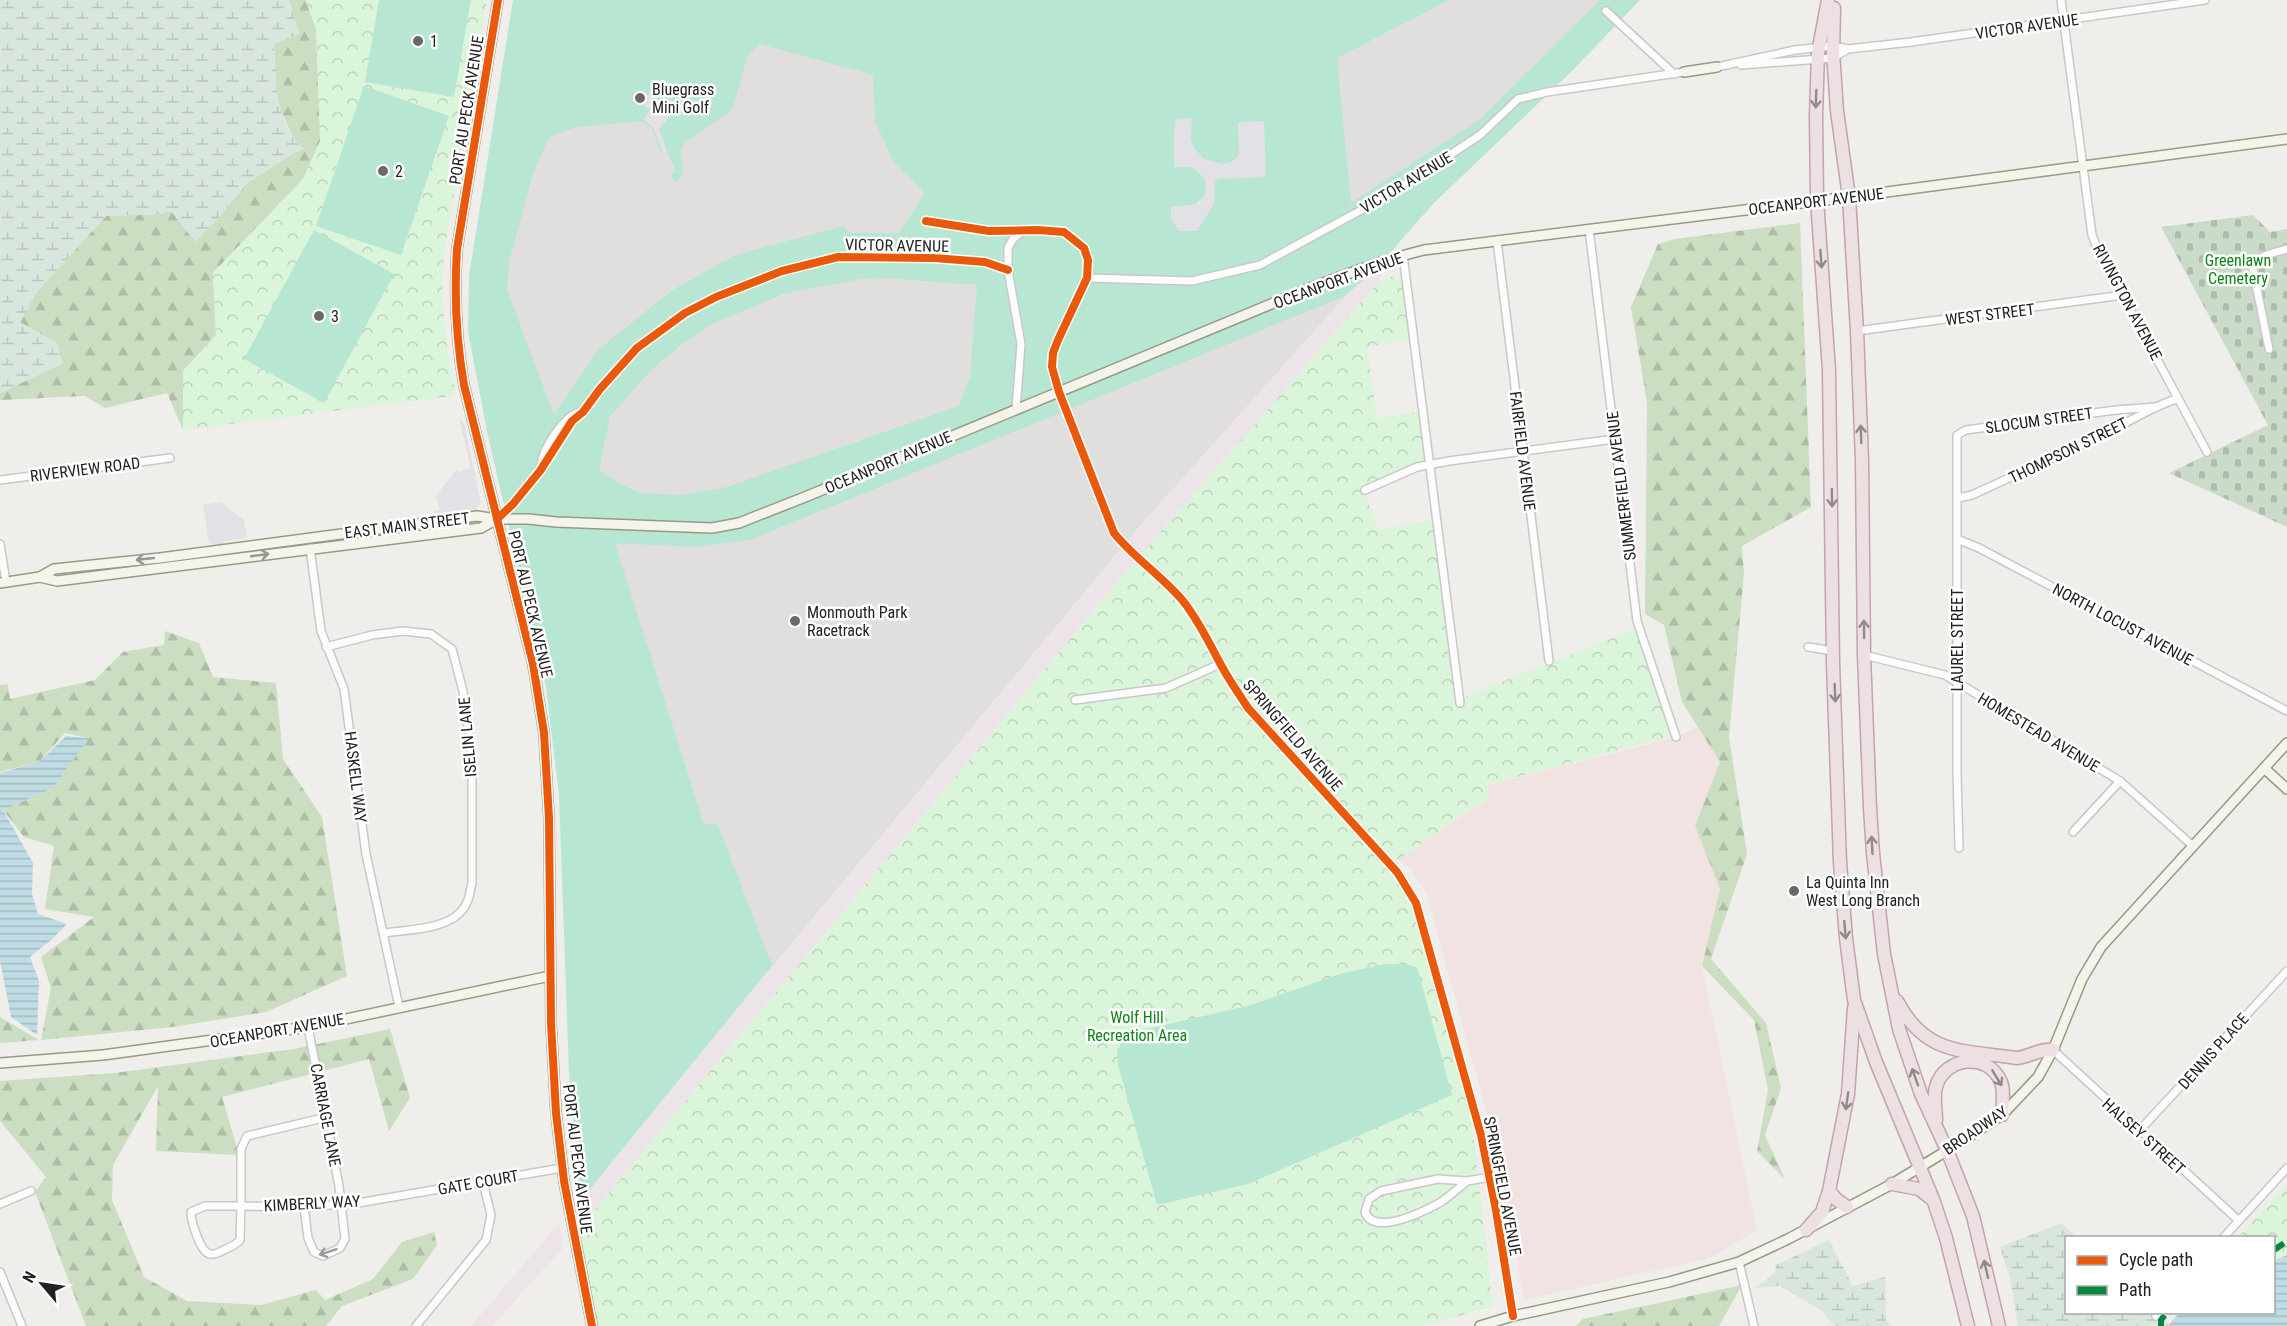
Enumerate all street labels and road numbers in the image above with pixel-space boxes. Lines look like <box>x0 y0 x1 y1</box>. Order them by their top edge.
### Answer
street label: VICTOR AVENUE <box>1974 10 2080 43</box>
street label: PORT AU PECK AVENUE <box>445 34 488 186</box>
street label: VICTOR AVENUE <box>1357 147 1456 217</box>
street label: OCEANPORT AVENUE <box>1747 184 1885 219</box>
street label: VICTOR AVENUE <box>845 235 949 256</box>
street label: RIVINGTON AVENUE <box>2089 241 2166 363</box>
street label: OCEANPORT AVENUE <box>1271 248 1405 313</box>
street label: WEST STREET <box>1944 300 2036 329</box>
street label: FAIRFIELD AVENUE <box>1506 390 1539 512</box>
street label: SLOCUM STREET <box>1984 404 2094 437</box>
street label: SUMMERFIELD AVENUE <box>1603 410 1640 562</box>
street label: THOMPSON STREET <box>2006 413 2131 487</box>
street label: OCEANPORT AVENUE <box>822 427 955 498</box>
street label: RIVERVIEW ROAD <box>29 453 141 486</box>
street label: EAST MAIN STREET <box>344 508 471 543</box>
street label: PORT AU PECK AVENUE <box>504 529 557 680</box>
street label: NORTH LOCUST AVENUE <box>2049 579 2196 670</box>
street label: LAUREL STREET <box>1948 588 1967 692</box>
street label: SPRINGFIELD AVENUE <box>1239 676 1346 795</box>
street label: HOMESTEAD AVENUE <box>1974 689 2103 776</box>
street label: ISELIN LANE <box>455 696 480 778</box>
street label: HASKELL WAY <box>340 730 371 824</box>
street label: OCEANPORT AVENUE <box>208 1009 346 1052</box>
street label: DENNIS PLACE <box>2174 1009 2252 1093</box>
street label: CARRIAGE LANE <box>306 1062 345 1168</box>
street label: PORT AU PECK AVENUE <box>559 1083 596 1235</box>
street label: HALSEY STREET <box>2098 1094 2189 1178</box>
street label: BROADWAY <box>1939 1102 2012 1159</box>
street label: SPRINGFIELD AVENUE <box>1480 1115 1525 1257</box>
street label: GATE COURT <box>436 1166 520 1199</box>
street label: KIMBERLY WAY <box>263 1191 361 1216</box>

